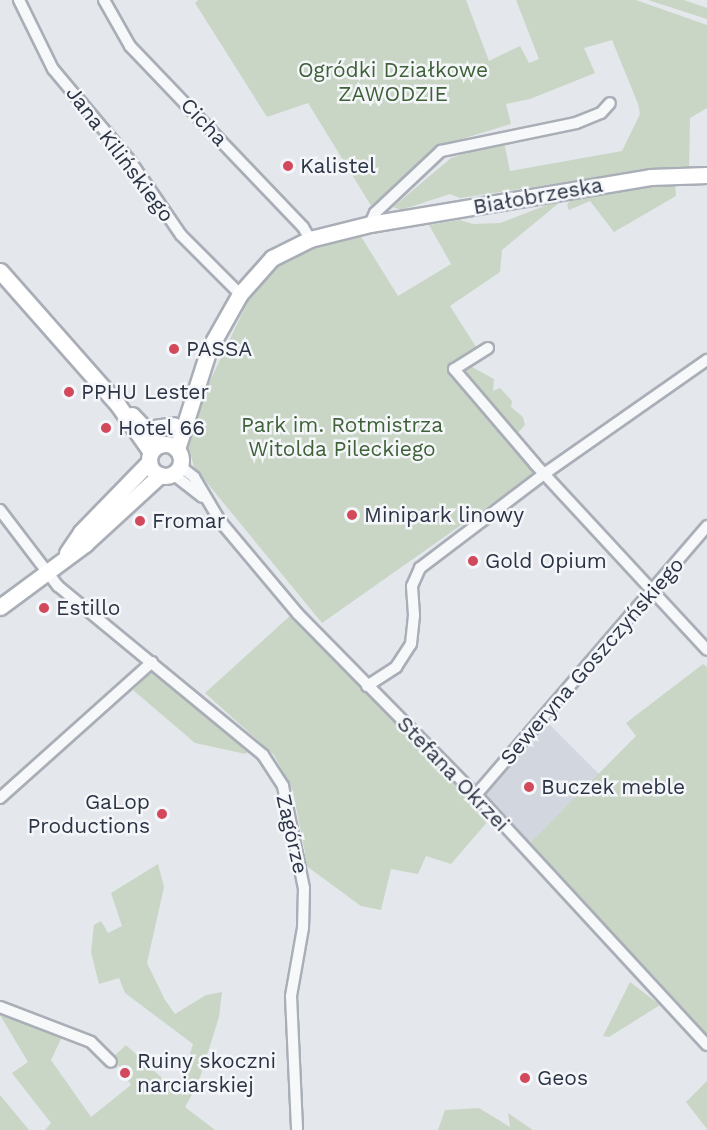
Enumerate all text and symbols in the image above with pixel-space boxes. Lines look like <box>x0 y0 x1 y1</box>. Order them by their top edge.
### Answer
park label: Ogródki Działkowe ZAWODZIE <box>298 57 488 107</box>
street label: Jana Kilińskiego <box>61 81 179 227</box>
street label: Cicha <box>175 93 233 151</box>
place label: Kalistel <box>300 153 376 179</box>
marker: Kalistel <box>281 159 295 173</box>
street label: Białobrzeska <box>471 172 605 220</box>
place label: PASSA <box>186 336 252 362</box>
marker: PASSA <box>167 342 181 356</box>
place label: PPHU Lester <box>81 379 209 405</box>
marker: PPHU Lester <box>62 385 76 399</box>
park label: Park im. Rotmistrza Witolda Pileckiego <box>241 412 443 462</box>
place label: Hotel 66 <box>118 415 206 441</box>
marker: Hotel 66 <box>99 421 113 435</box>
place label: Minipark linowy <box>364 502 524 528</box>
place label: Fromar <box>152 508 225 534</box>
marker: Minipark linowy <box>345 508 359 522</box>
marker: Fromar <box>133 514 147 528</box>
place label: Gold Opium <box>485 548 607 574</box>
street label: Seweryna Goszczyńskiego <box>495 552 689 770</box>
marker: Gold Opium <box>466 554 480 568</box>
place label: Estillo <box>56 595 120 621</box>
marker: Estillo <box>37 601 51 615</box>
street label: Stefana Okrzei <box>392 711 514 837</box>
place label: Buczek meble <box>541 774 686 800</box>
marker: Buczek meble <box>522 780 536 794</box>
place label: GaLop Productions <box>27 789 150 839</box>
street label: Zagórze <box>271 792 313 876</box>
marker: GaLop Productions <box>155 807 169 821</box>
place label: Ruiny skoczni narciarskiej <box>137 1048 277 1098</box>
place label: Geos <box>537 1065 588 1091</box>
marker: Ruiny skoczni narciarskiej <box>118 1066 132 1080</box>
marker: Geos <box>518 1071 532 1085</box>

